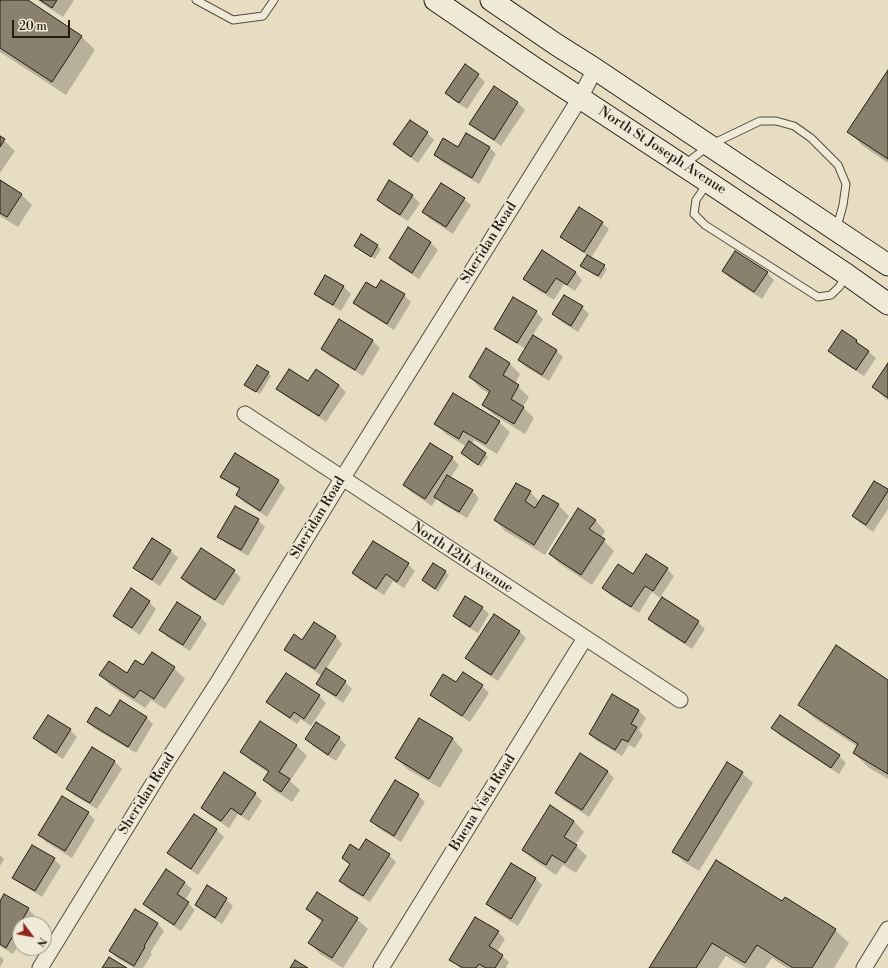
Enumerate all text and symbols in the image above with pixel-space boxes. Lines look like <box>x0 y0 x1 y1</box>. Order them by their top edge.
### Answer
scale bar <box>14 12 72 38</box>
text: 20 m <box>19 19 47 34</box>
street label: North St Joseph Avenue <box>595 103 729 199</box>
street label: Sheridan Road <box>457 199 521 287</box>
street label: Sheridan Road <box>287 474 349 562</box>
street label: North 12th Avenue <box>408 519 516 597</box>
street label: Sheridan Road <box>115 750 179 838</box>
street label: Buena Vista Road <box>446 752 520 854</box>
north arrow <box>12 916 52 956</box>
text: N <box>33 934 50 949</box>

